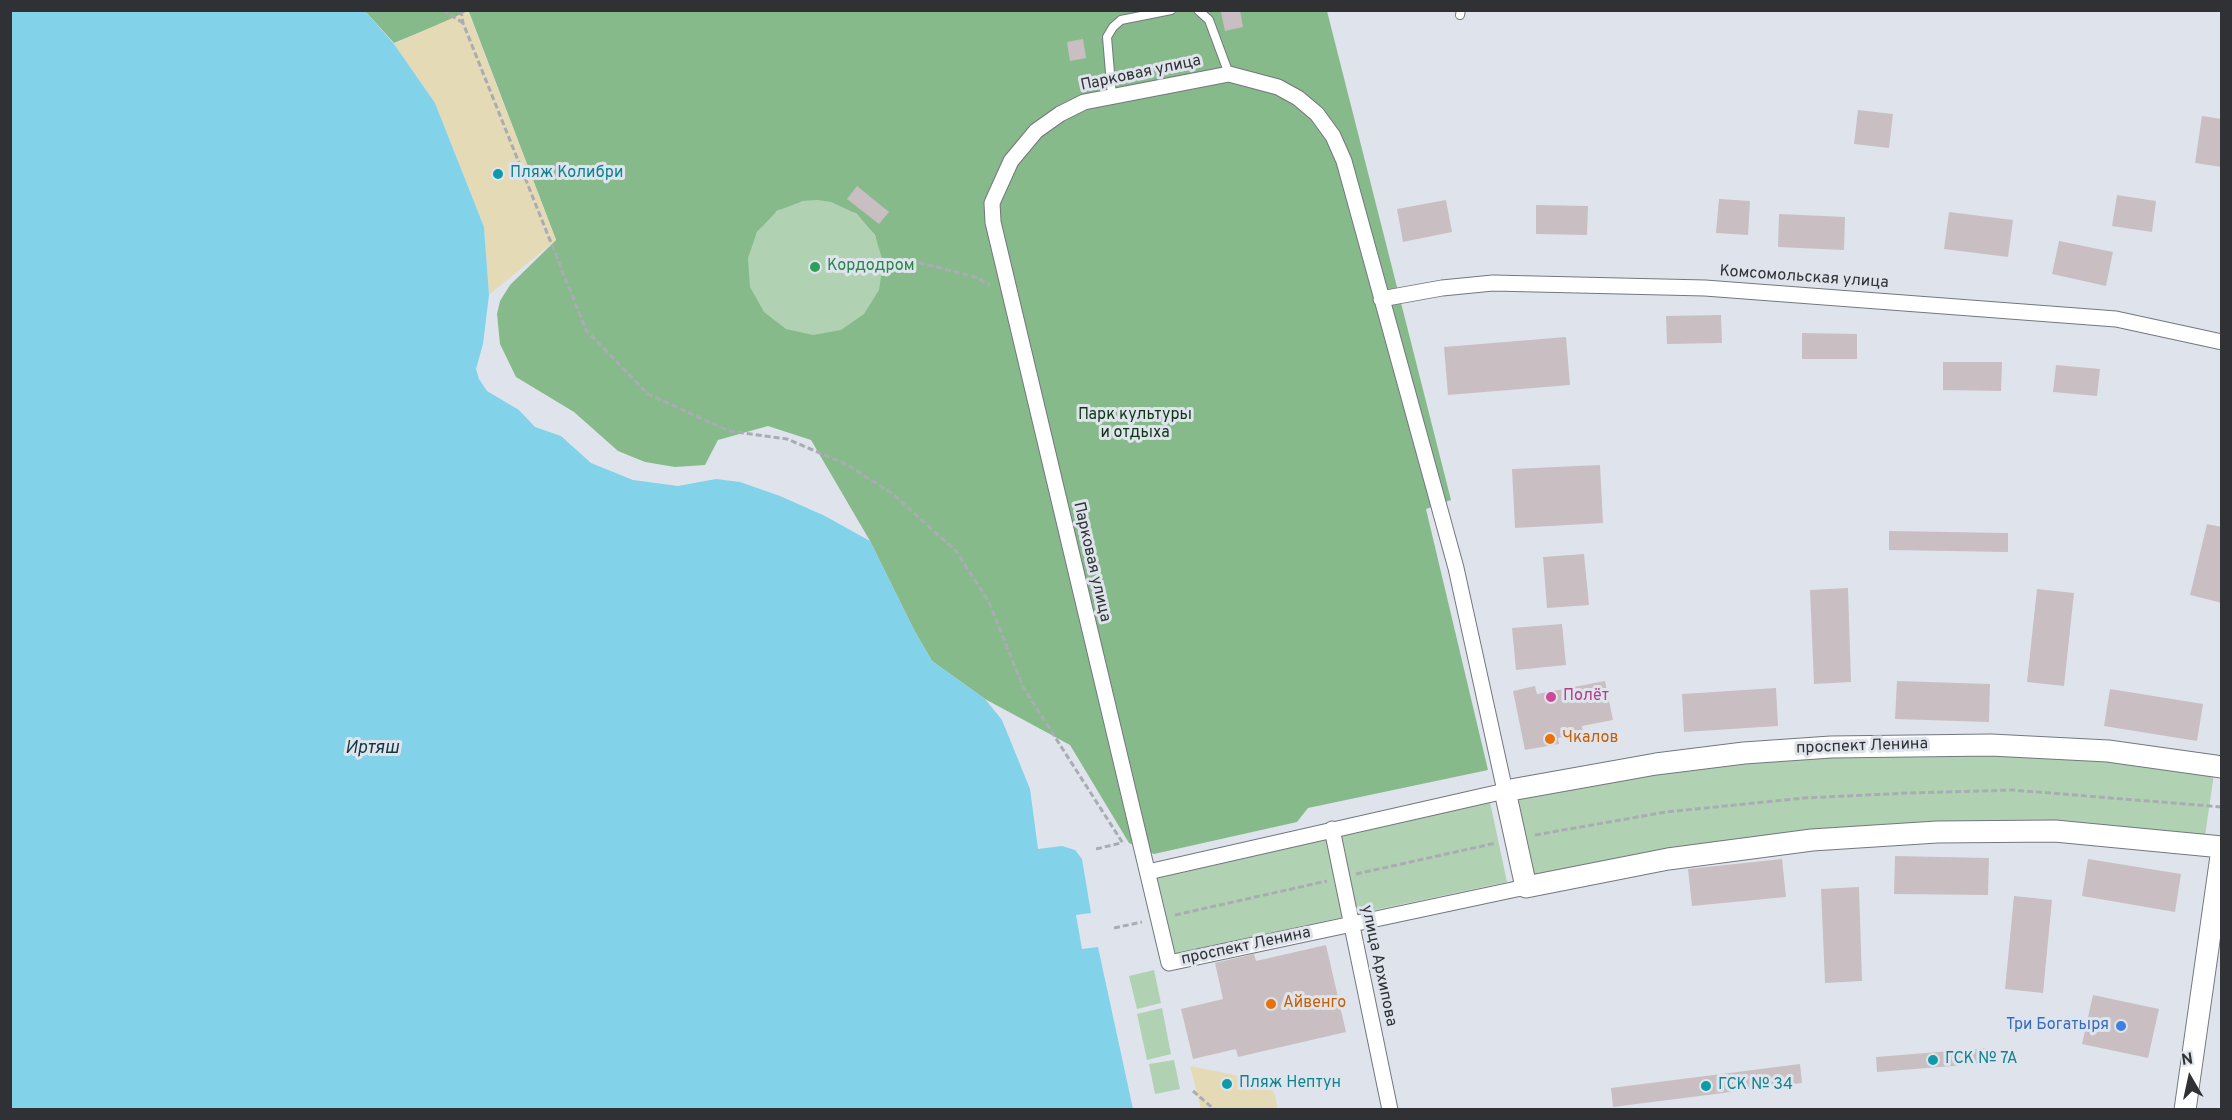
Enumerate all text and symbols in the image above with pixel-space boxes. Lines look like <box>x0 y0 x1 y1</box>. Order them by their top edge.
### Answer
street label: Парковая улица <box>1079 52 1203 96</box>
place label: Пляж Колибри <box>510 164 623 184</box>
marker: Пляж Колибри <box>491 167 505 181</box>
place label: Кордодром <box>827 257 915 277</box>
marker: Кордодром <box>808 260 822 274</box>
street label: Комсомольская улица <box>1719 263 1889 293</box>
park label: Парк культуры и отдыха <box>1078 406 1192 444</box>
street label: Парковая улица <box>1068 500 1114 624</box>
place label: Полёт <box>1563 687 1609 707</box>
marker: Полёт <box>1544 690 1558 704</box>
place label: Чкалов <box>1562 729 1618 749</box>
marker: Чкалов <box>1543 732 1557 746</box>
street label: проспект Ленина <box>1796 735 1928 759</box>
water label: Иртяш <box>345 738 399 760</box>
street label: улица Архипова <box>1356 904 1400 1028</box>
street label: проспект Ленина <box>1179 924 1313 970</box>
place label: Айвенго <box>1283 994 1346 1014</box>
marker: Айвенго <box>1264 997 1278 1011</box>
place label: Три Богатыря <box>2006 1016 2109 1036</box>
marker: Три Богатыря <box>2114 1019 2128 1033</box>
north arrow <box>2160 1048 2220 1108</box>
text: N <box>2180 1049 2194 1071</box>
place label: ГСК № 7А <box>1945 1050 2018 1070</box>
marker: ГСК № 7А <box>1926 1053 1940 1067</box>
place label: Пляж Нептун <box>1239 1074 1341 1094</box>
place label: ГСК № 34 <box>1718 1076 1793 1096</box>
marker: Пляж Нептун <box>1220 1077 1234 1091</box>
marker: ГСК № 34 <box>1699 1079 1713 1093</box>

